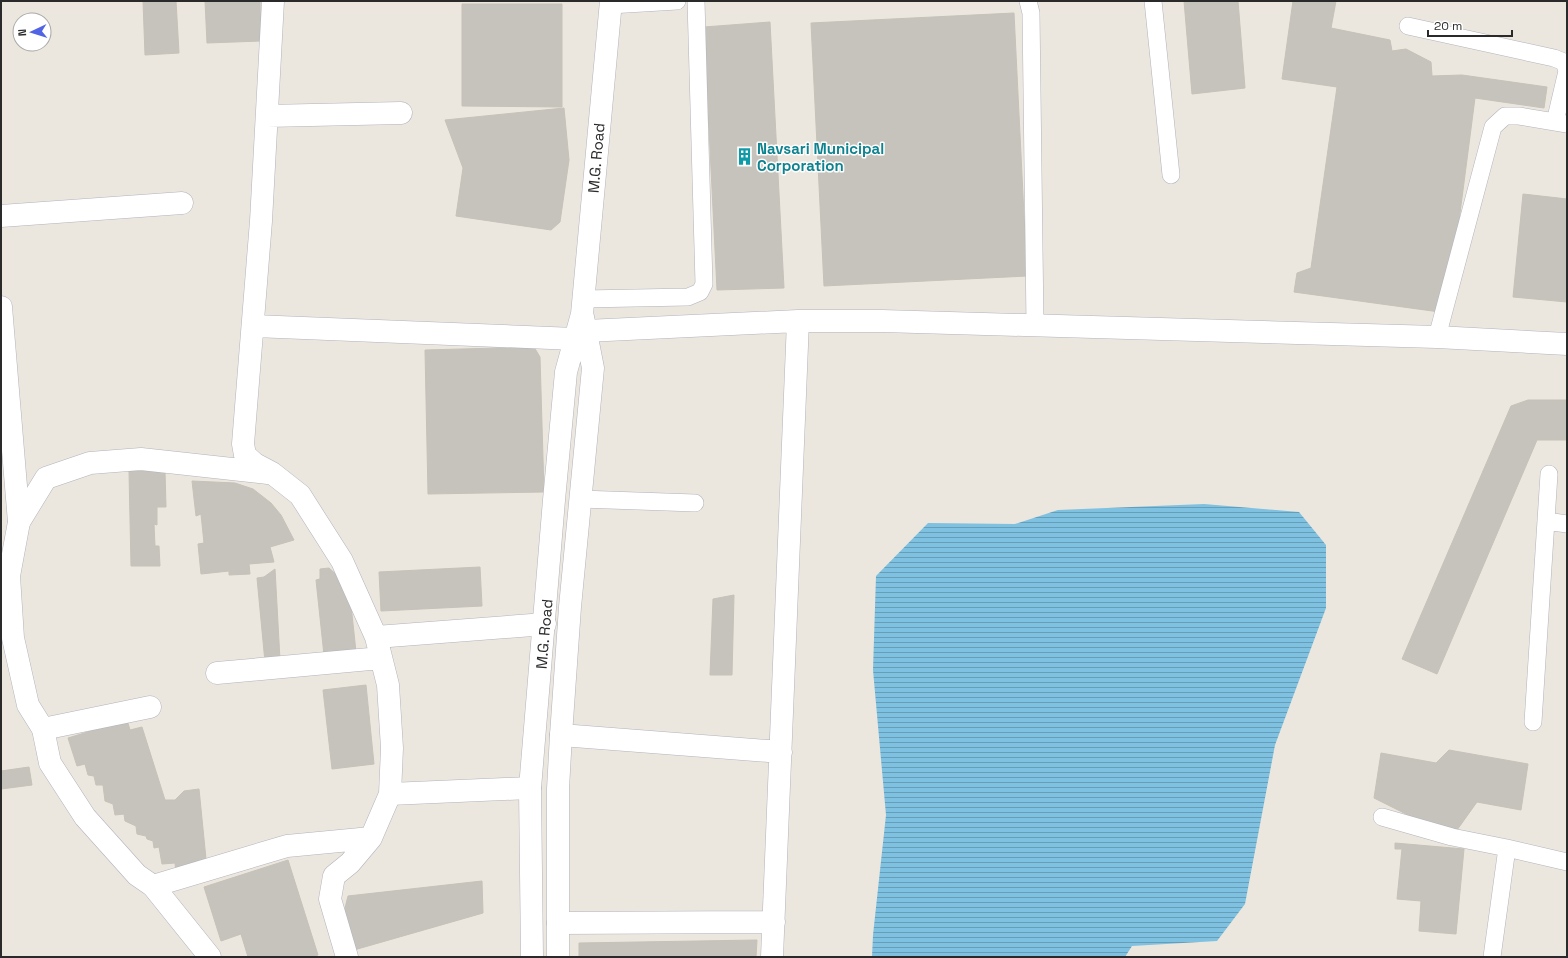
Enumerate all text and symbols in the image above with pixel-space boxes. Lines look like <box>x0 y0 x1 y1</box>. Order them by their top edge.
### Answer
north arrow <box>12 12 52 52</box>
scale bar <box>1428 12 1512 38</box>
text: 20 m <box>1434 18 1462 34</box>
text: N <box>15 29 29 37</box>
street label: M.G. Road <box>583 122 609 194</box>
place label: Navsari Municipal Corporation <box>757 139 884 175</box>
building icon: Navsari Municipal Corporation <box>734 147 754 167</box>
street label: M.G. Road <box>531 598 557 670</box>

